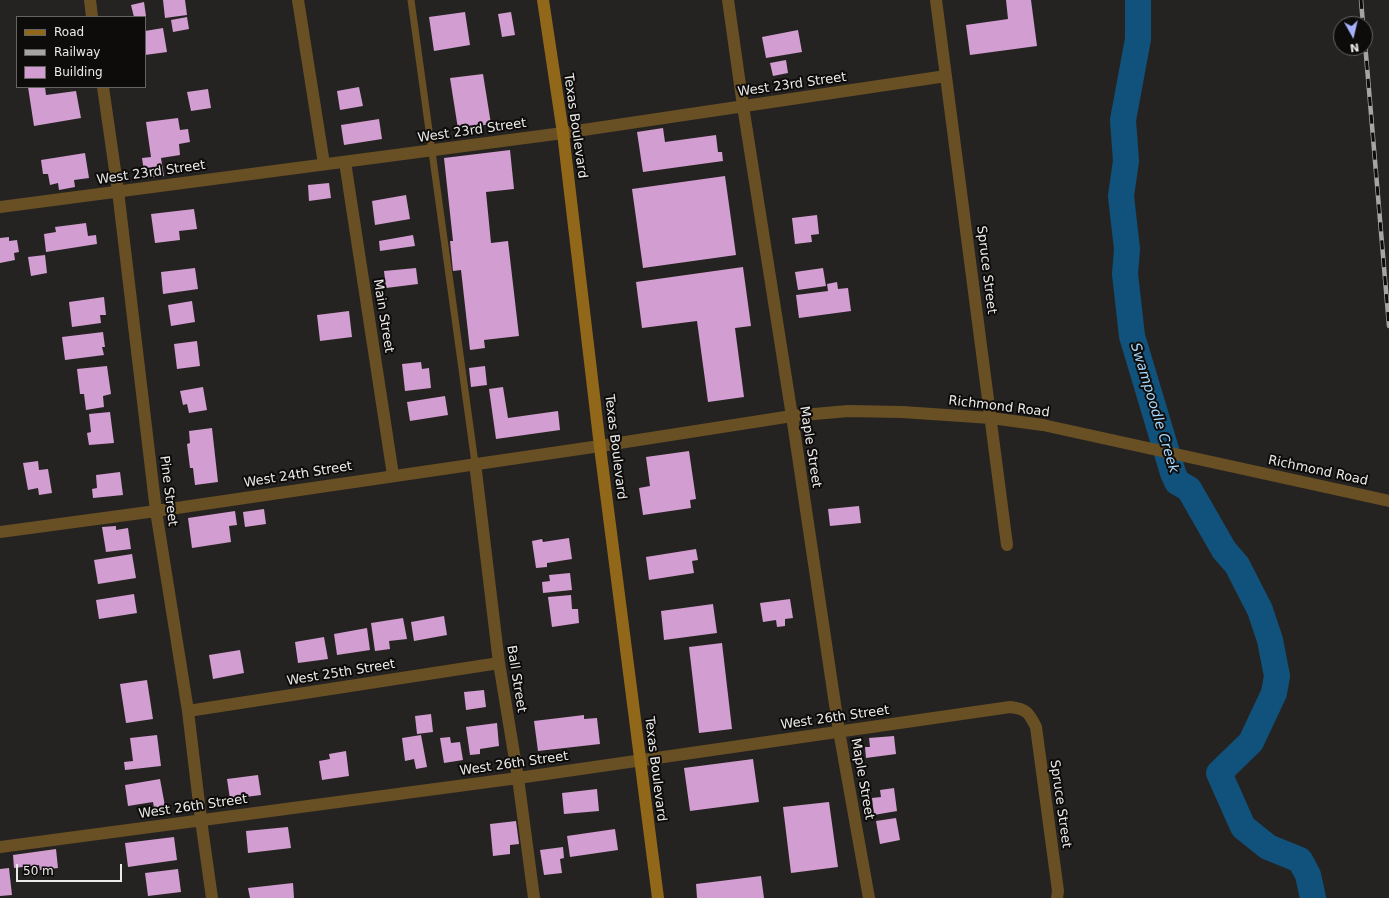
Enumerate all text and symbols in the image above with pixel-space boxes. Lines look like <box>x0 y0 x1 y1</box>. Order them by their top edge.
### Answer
legend <box>16 16 146 88</box>
north arrow <box>1333 16 1373 56</box>
text: Road <box>54 25 84 39</box>
text: N <box>1349 40 1360 54</box>
text: Railway <box>54 45 100 59</box>
text: Building <box>54 65 103 79</box>
street label: West 23rd Street <box>737 70 847 100</box>
street label: Texas Boulevard <box>560 73 590 179</box>
street label: West 23rd Street <box>417 116 527 146</box>
street label: West 23rd Street <box>96 158 206 188</box>
street label: Spruce Street <box>973 225 999 315</box>
street label: Main Street <box>369 278 397 354</box>
water label: Swampoodle Creek <box>1126 341 1182 475</box>
street label: Richmond Road <box>947 393 1051 421</box>
street label: Texas Boulevard <box>601 394 629 500</box>
street label: Maple Street <box>796 405 824 489</box>
street label: Richmond Road <box>1267 453 1369 489</box>
street label: Pine Street <box>156 455 180 527</box>
street label: West 24th Street <box>243 459 353 491</box>
street label: Ball Street <box>503 644 529 714</box>
street label: West 25th Street <box>286 657 396 689</box>
street label: West 26th Street <box>780 703 890 733</box>
street label: Texas Boulevard <box>641 716 669 822</box>
street label: Maple Street <box>847 737 877 821</box>
street label: West 26th Street <box>459 749 569 779</box>
street label: Spruce Street <box>1046 759 1074 849</box>
street label: West 26th Street <box>138 792 248 822</box>
scale bar <box>18 856 124 882</box>
text: 50 m <box>23 864 54 878</box>

